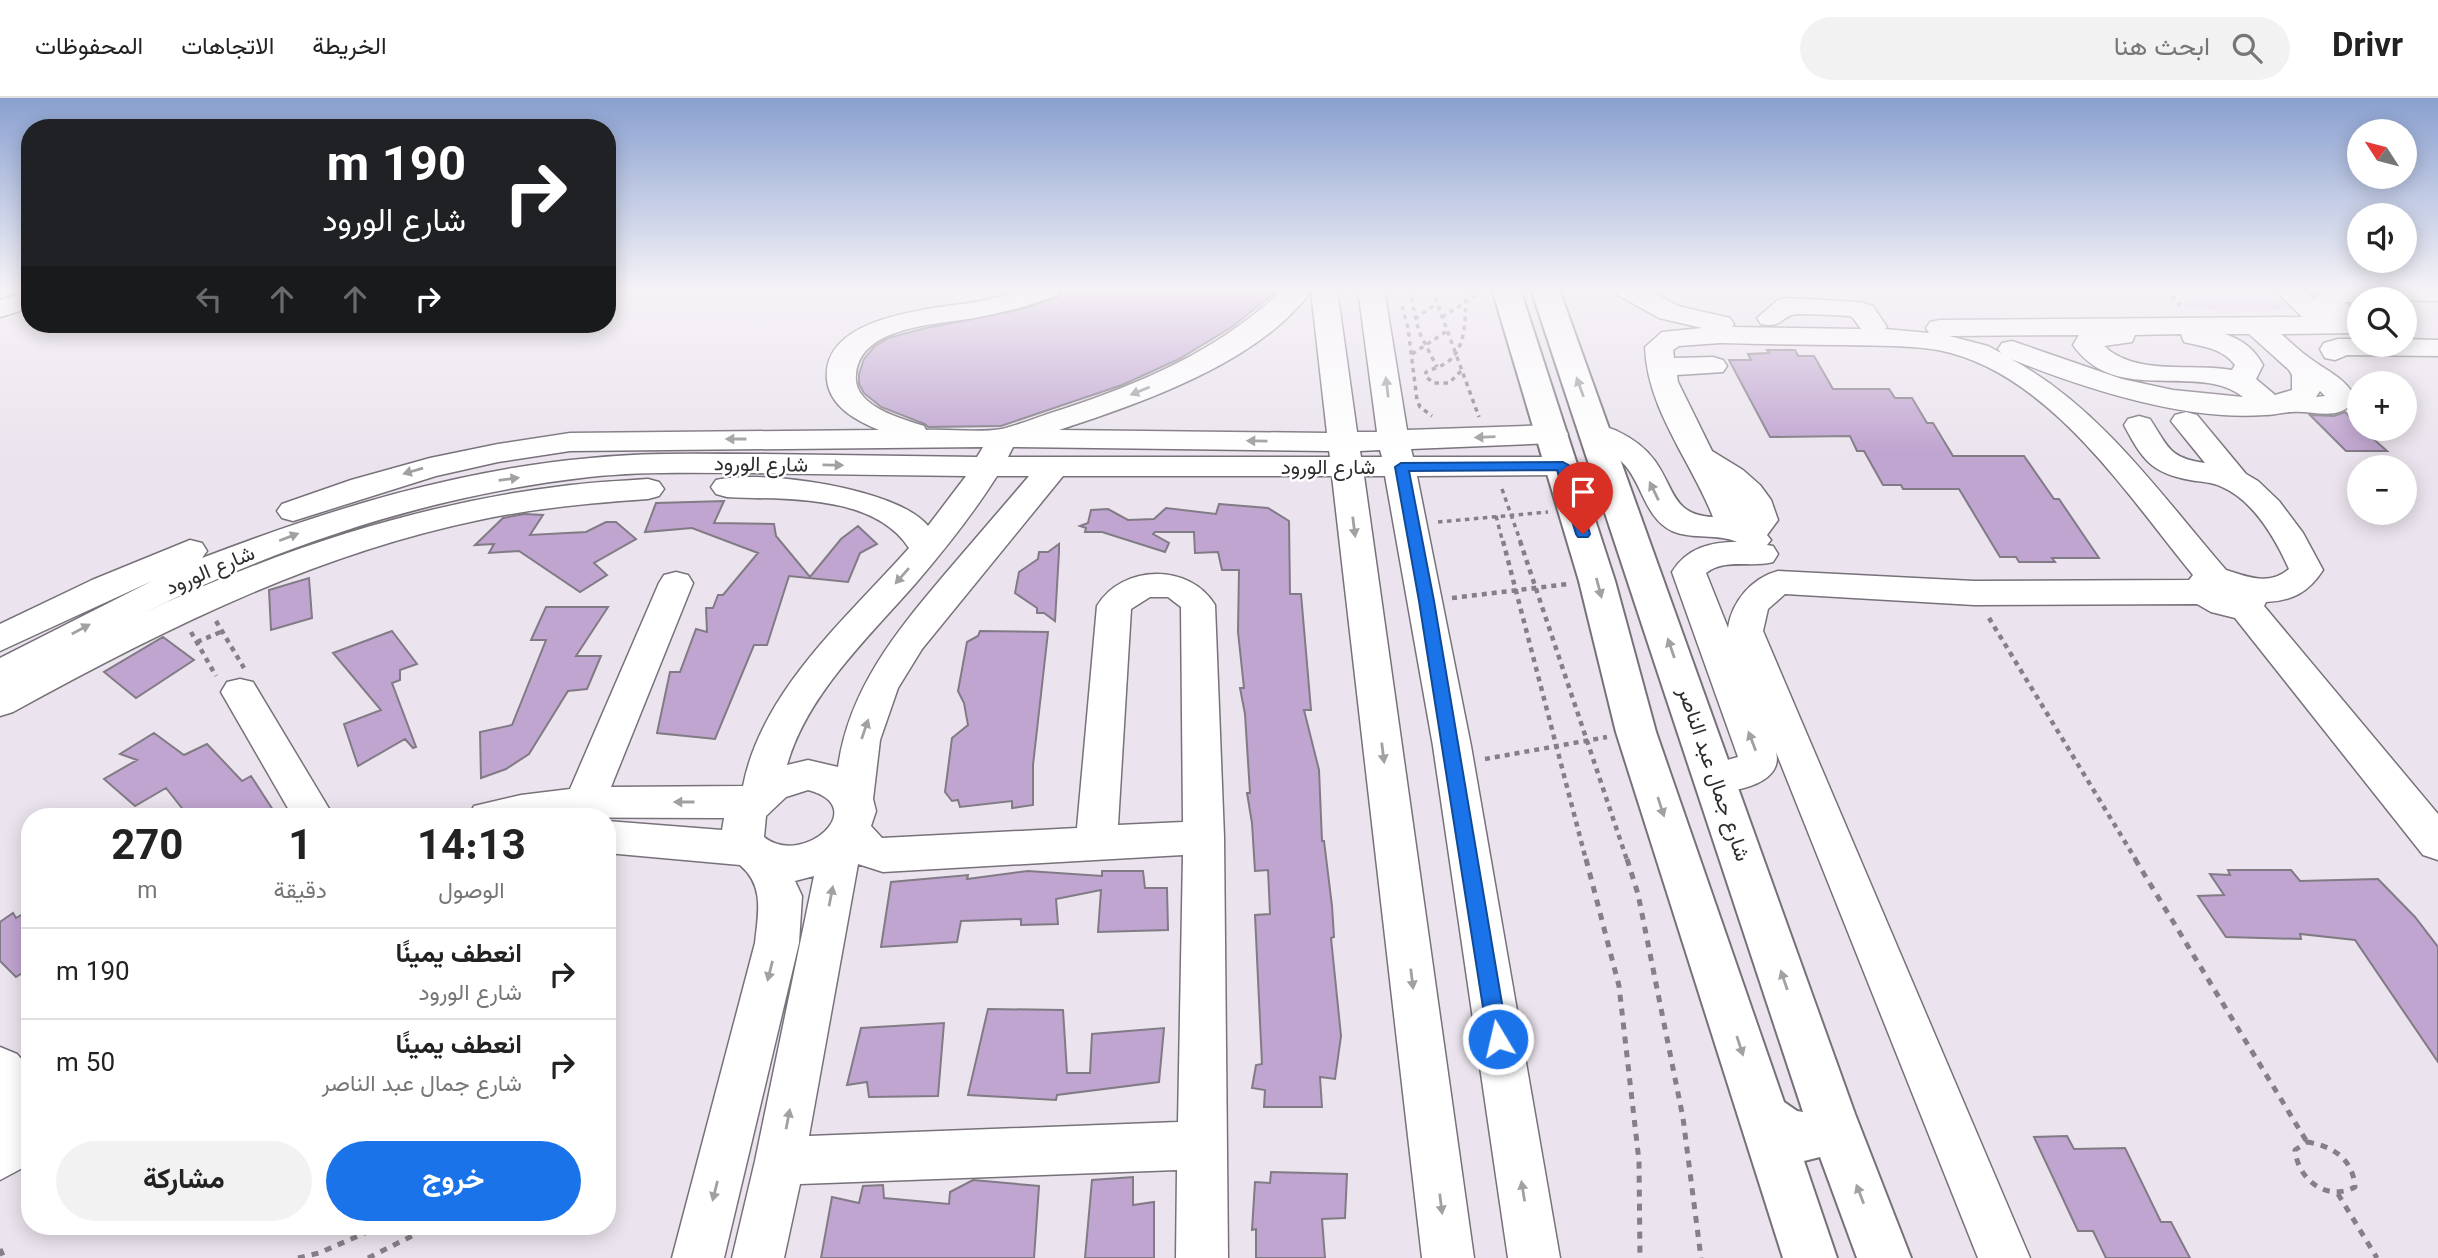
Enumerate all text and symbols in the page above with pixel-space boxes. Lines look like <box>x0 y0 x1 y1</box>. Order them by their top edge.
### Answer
search box <box>1800 17 2290 80</box>
text: Drivr <box>2332 22 2403 74</box>
text: ابحث هنا <box>2114 28 2210 69</box>
text: المحفوظات <box>35 29 143 67</box>
text: الاتجاهات <box>181 29 274 67</box>
text: الخريطة <box>312 29 387 67</box>
icon: search <box>2228 29 2266 67</box>
north arrow <box>2347 119 2417 189</box>
map controls <box>2347 119 2417 525</box>
text: 190 m <box>327 130 466 206</box>
icon: right <box>490 147 581 238</box>
text: شارع الورود <box>322 198 466 248</box>
button: sound <box>2347 203 2417 273</box>
icon: left <box>190 280 228 318</box>
icon: ahead <box>263 280 301 318</box>
icon: ahead <box>336 280 374 318</box>
icon: right <box>409 280 447 318</box>
button: search <box>2347 287 2417 357</box>
button: + <box>2347 371 2417 441</box>
one-way arrow <box>1382 376 1393 398</box>
one-way arrow <box>1574 377 1585 398</box>
one-way arrow <box>1129 386 1150 397</box>
one-way arrow <box>1473 431 1495 442</box>
one-way arrow <box>725 433 747 445</box>
one-way arrow <box>1246 435 1268 447</box>
street label: شارع الورود <box>713 448 808 483</box>
street label: شارع الورود <box>1281 452 1375 485</box>
button: − <box>2347 455 2417 525</box>
one-way arrow <box>823 459 845 471</box>
pin <box>1553 462 1613 534</box>
one-way arrow <box>403 466 424 476</box>
one-way arrow <box>498 473 520 484</box>
icon: arrive <box>1564 473 1602 511</box>
one-way arrow <box>1649 481 1661 501</box>
one-way arrow <box>1348 516 1359 538</box>
one-way arrow <box>279 531 300 542</box>
street label: شارع الورود <box>161 538 260 605</box>
one-way arrow <box>894 567 910 585</box>
one-way arrow <box>1594 578 1605 600</box>
one-way arrow <box>72 624 92 636</box>
one-way arrow <box>1665 638 1676 659</box>
street label: شارع جمال عبد الناصر <box>1667 682 1758 866</box>
one-way arrow <box>860 719 871 740</box>
one-way arrow <box>1747 730 1758 751</box>
one-way arrow <box>1377 742 1388 764</box>
one-way arrow <box>673 796 695 808</box>
one-way arrow <box>1656 797 1667 818</box>
text: 270 <box>111 816 183 882</box>
text: 1 <box>288 816 312 882</box>
text: 14:13 <box>417 816 526 882</box>
text: m <box>137 874 157 910</box>
text: دقيقة <box>274 874 327 910</box>
text: الوصول <box>438 874 505 910</box>
one-way arrow <box>825 885 836 907</box>
text: انعطف يمينًا <box>396 935 522 976</box>
text: 190 m <box>56 953 130 994</box>
icon: right <box>543 955 581 993</box>
one-way arrow <box>764 960 775 982</box>
one-way arrow <box>1407 968 1418 990</box>
one-way arrow <box>1778 969 1789 990</box>
text: شارع الورود <box>419 976 522 1012</box>
position arrow <box>1461 1002 1535 1076</box>
text: انعطف يمينًا <box>396 1026 522 1067</box>
one-way arrow <box>1735 1036 1746 1057</box>
text: 50 m <box>56 1044 115 1085</box>
icon: right <box>543 1046 581 1084</box>
text: شارع جمال عبد الناصر <box>322 1067 522 1103</box>
one-way arrow <box>783 1108 794 1130</box>
button: مشاركة <box>56 1141 312 1221</box>
button: خروج <box>326 1141 581 1221</box>
one-way arrow <box>709 1180 720 1202</box>
one-way arrow <box>1517 1180 1528 1202</box>
one-way arrow <box>1854 1184 1865 1205</box>
one-way arrow <box>1436 1193 1447 1215</box>

